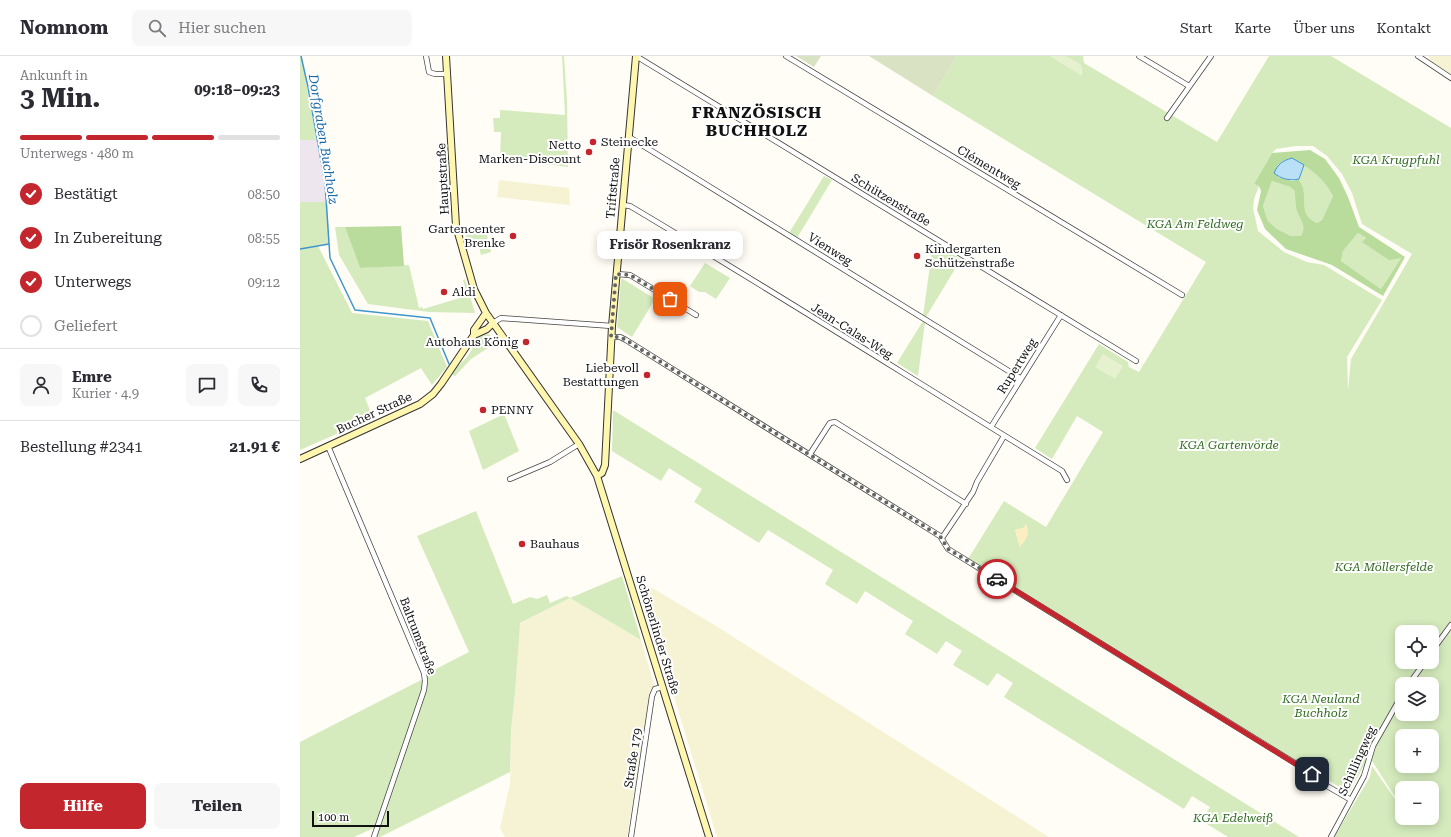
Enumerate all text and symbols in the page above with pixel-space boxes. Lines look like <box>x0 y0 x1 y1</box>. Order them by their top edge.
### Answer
search box <box>132 10 412 46</box>
text: Nomnom <box>20 16 108 39</box>
icon: search <box>146 17 168 39</box>
text: Hier suchen <box>178 19 266 37</box>
text: Start <box>1180 20 1213 36</box>
text: Karte <box>1235 20 1271 36</box>
text: Über uns <box>1293 20 1355 36</box>
text: Kontakt <box>1377 20 1431 36</box>
text: Ankunft in <box>20 68 88 83</box>
water label: Dorfgraben Buchholz <box>306 72 341 206</box>
text: 09:18–09:23 <box>194 81 280 99</box>
text: 3 Min. <box>20 83 101 113</box>
district label: FRANZÖSISCH BUCHHOLZ <box>692 103 822 140</box>
place label: Steinecke <box>601 135 659 149</box>
marker: Steinecke <box>588 137 598 147</box>
place label: Netto Marken-Discount <box>479 138 582 166</box>
street label: Hauptstraße <box>434 142 452 215</box>
street label: Clémentweg <box>955 143 1024 192</box>
text: Unterwegs · 480 m <box>20 146 134 161</box>
marker: Netto Marken-Discount <box>584 147 594 157</box>
park label: KGA Krugpfuhl <box>1351 153 1440 167</box>
street label: Triftstraße <box>603 156 623 219</box>
street label: Schützenstraße <box>849 171 933 229</box>
icon: check <box>20 183 42 205</box>
text: Bestätigt <box>54 185 118 203</box>
text: 08:50 <box>248 187 280 202</box>
park label: KGA Am Feldweg <box>1146 217 1243 231</box>
place label: Gartencenter Brenke <box>428 222 505 250</box>
icon: check <box>20 227 42 249</box>
text: In Zubereitung <box>54 229 162 247</box>
street label: Vienweg <box>805 230 855 268</box>
text: 08:55 <box>248 231 280 246</box>
marker: Gartencenter Brenke <box>508 231 518 241</box>
callout: Frisör Rosenkranz <box>597 231 743 259</box>
text: Frisör Rosenkranz <box>609 237 731 252</box>
place label: Kindergarten Schützenstraße <box>925 242 1015 270</box>
marker: Kindergarten Schützenstraße <box>912 251 922 261</box>
icon: check <box>20 271 42 293</box>
text: Unterwegs <box>54 273 131 291</box>
text: 09:12 <box>248 275 280 290</box>
pin <box>653 282 687 316</box>
place label: Aldi <box>452 285 476 299</box>
marker: Aldi <box>439 287 449 297</box>
icon: bag <box>659 288 681 310</box>
street label: Jean-Calas-Weg <box>809 300 896 362</box>
text: Geliefert <box>54 317 118 335</box>
place label: Autohaus König <box>426 335 518 349</box>
street label: Rupertweg <box>994 336 1040 396</box>
marker: Autohaus König <box>521 337 531 347</box>
place label: Liebevoll Bestattungen <box>563 361 639 389</box>
button: person <box>20 364 62 406</box>
button: chat <box>186 364 228 406</box>
button: phone <box>238 364 280 406</box>
text: Emre <box>72 368 112 386</box>
marker: Liebevoll Bestattungen <box>642 370 652 380</box>
text: Kurier · 4.9 <box>72 386 139 401</box>
street label: Bucher Straße <box>334 389 414 437</box>
place label: PENNY <box>491 403 535 417</box>
marker: PENNY <box>478 405 488 415</box>
text: Bestellung #2341 <box>20 438 143 456</box>
text: 21.91 € <box>229 438 280 456</box>
park label: KGA Gartenvörde <box>1178 438 1279 452</box>
place label: Bauhaus <box>530 537 580 551</box>
marker: Bauhaus <box>517 539 527 549</box>
courier <box>977 559 1017 599</box>
park label: KGA Möllersfelde <box>1334 560 1433 574</box>
icon: car <box>986 568 1008 590</box>
street label: Schönerlinder Straße <box>633 574 683 697</box>
street label: Baltrumstraße <box>397 595 439 677</box>
map controls <box>1395 625 1439 825</box>
button: locate <box>1395 625 1439 669</box>
button: layers <box>1395 677 1439 721</box>
park label: KGA Neuland Buchholz <box>1281 692 1360 720</box>
street label: Schillingweg <box>1335 724 1379 798</box>
street label: Straße 179 <box>621 727 645 789</box>
button: + <box>1395 729 1439 773</box>
pin <box>1295 757 1329 791</box>
icon: home <box>1301 763 1323 785</box>
button: − <box>1395 781 1439 825</box>
button: Hilfe <box>20 783 146 829</box>
button: Teilen <box>154 783 280 829</box>
scale bar <box>312 809 389 828</box>
text: 100 m <box>318 811 349 824</box>
park label: KGA Edelweiß <box>1192 811 1273 825</box>

